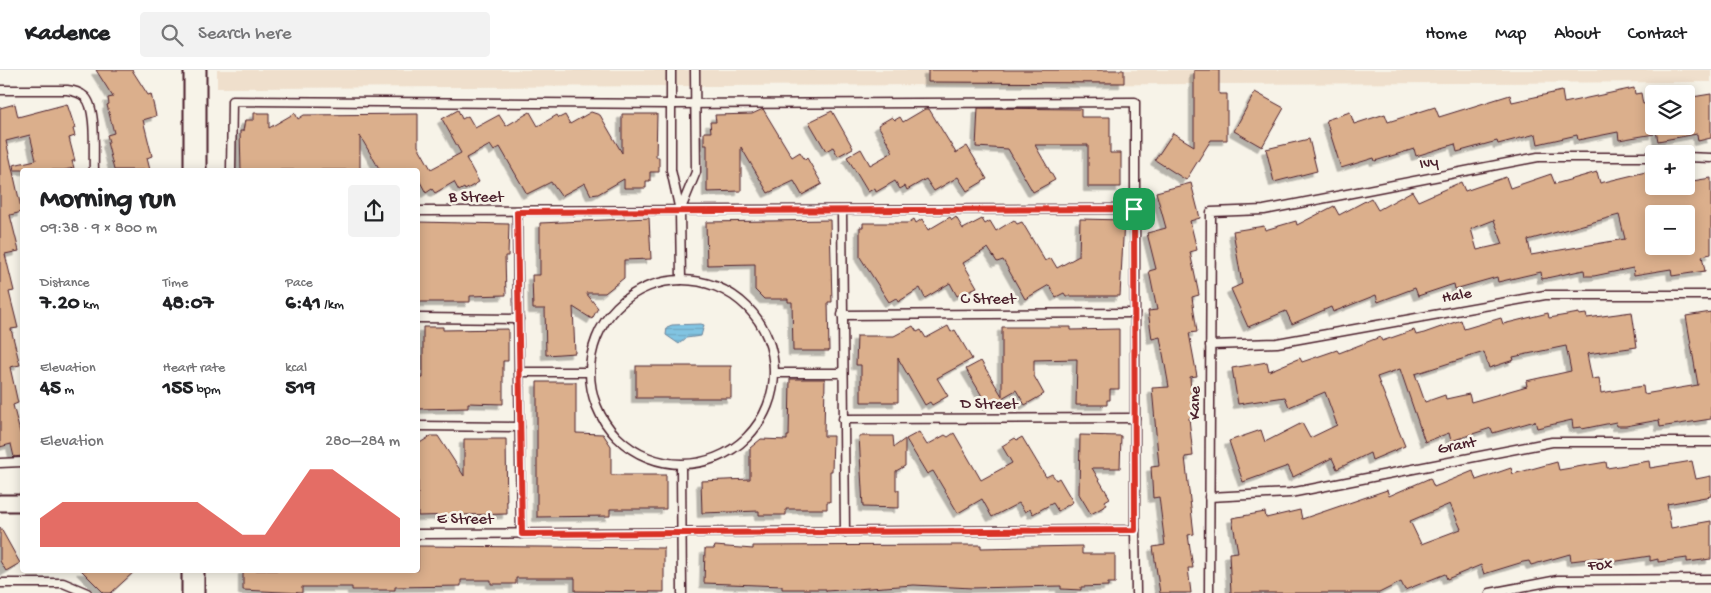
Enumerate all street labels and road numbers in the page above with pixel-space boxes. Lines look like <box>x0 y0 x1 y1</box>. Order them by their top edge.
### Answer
street label: Ivy <box>1418 153 1440 175</box>
street label: B Street <box>448 189 505 208</box>
street label: Hale <box>1441 285 1474 309</box>
street label: C Street <box>960 291 1017 310</box>
street label: Kane <box>1187 385 1206 420</box>
street label: D Street <box>960 396 1019 415</box>
street label: Grant <box>1436 434 1479 460</box>
street label: E Street <box>437 511 495 530</box>
street label: Fox <box>1587 557 1613 576</box>

